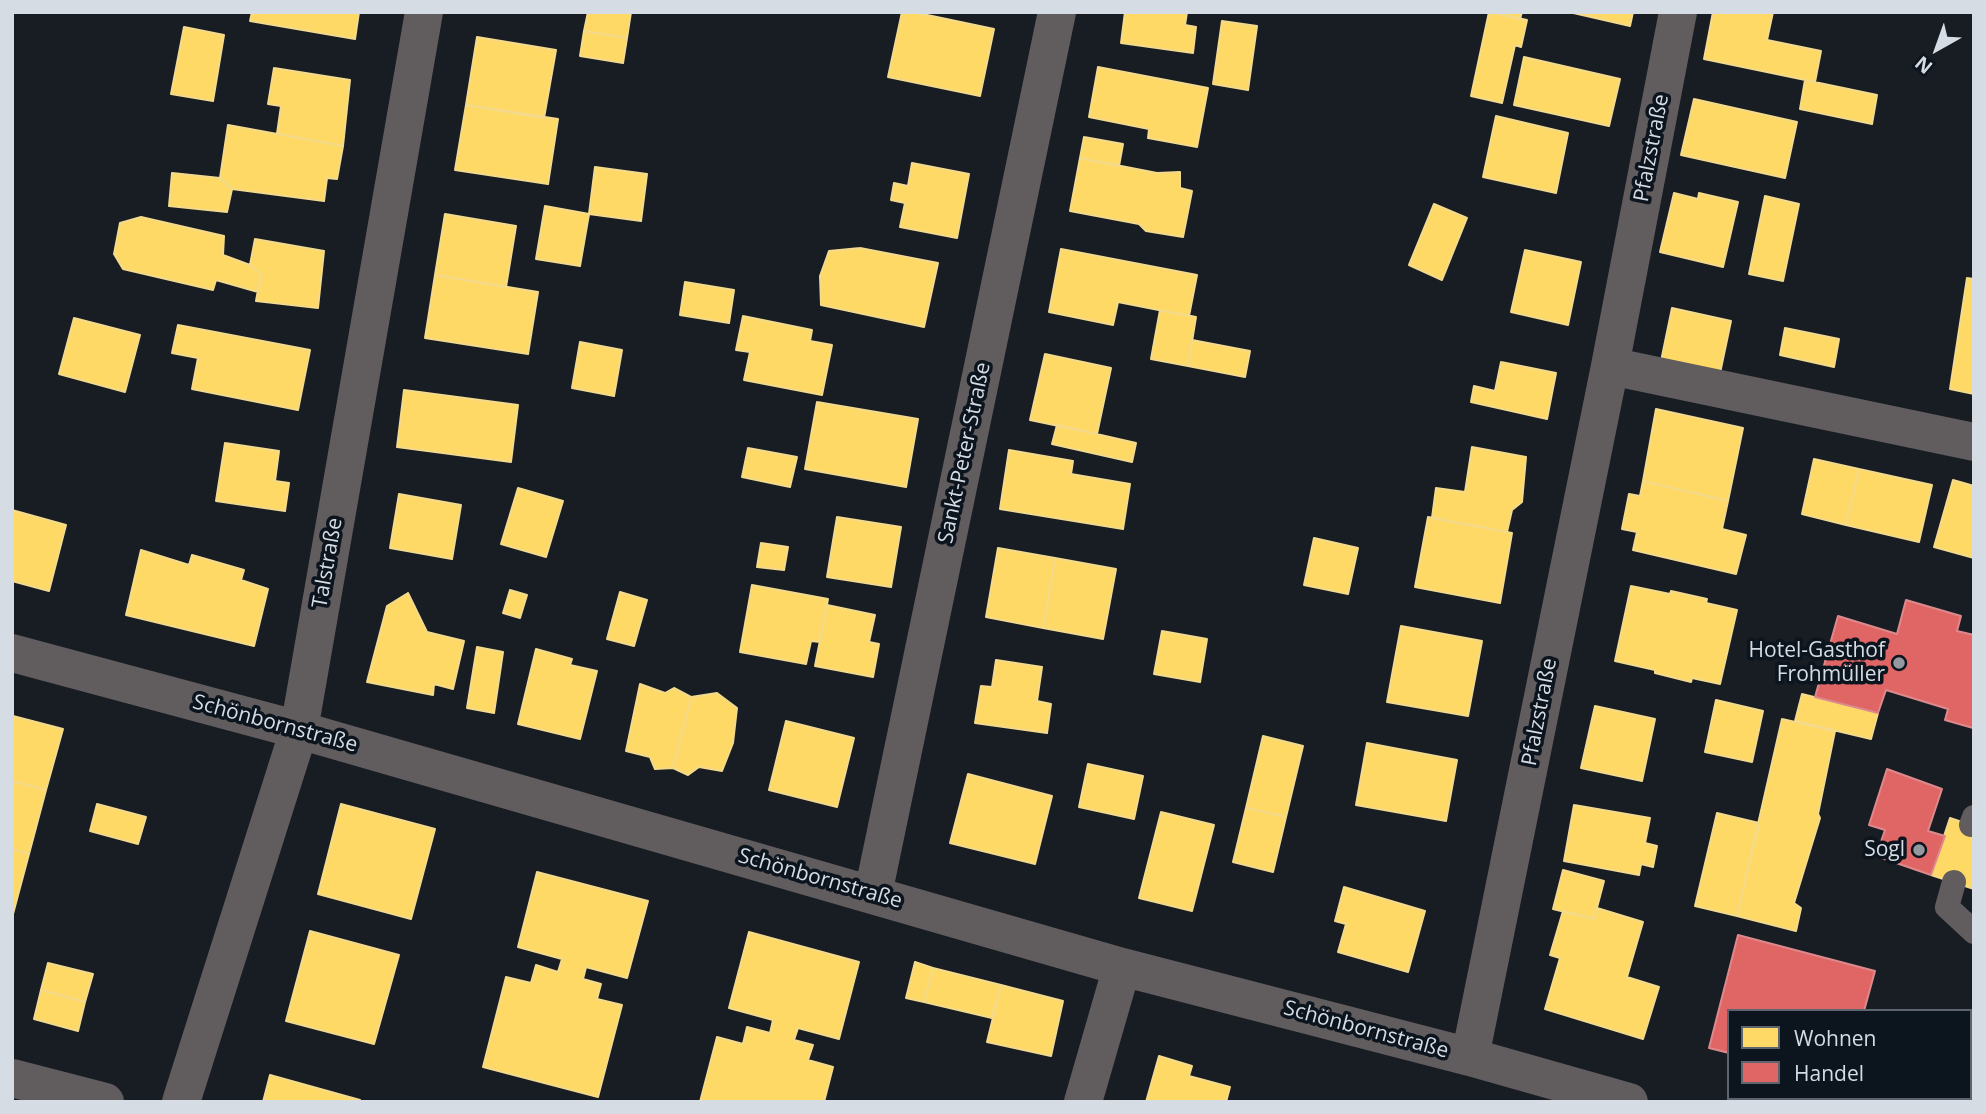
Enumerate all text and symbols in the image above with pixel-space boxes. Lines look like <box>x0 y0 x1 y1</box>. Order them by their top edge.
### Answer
north arrow <box>1902 14 1972 84</box>
text: N <box>1909 50 1938 80</box>
street label: Pfalzstraße <box>1629 92 1675 204</box>
street label: Sankt-Peter-Straße <box>933 360 997 546</box>
street label: Talstraße <box>308 516 348 610</box>
place label: Hotel-Gasthof Frohmüller <box>1749 638 1885 688</box>
marker: Hotel-Gasthof Frohmüller <box>1891 655 1907 671</box>
street label: Pfalzstraße <box>1517 656 1563 768</box>
street label: Schönbornstraße <box>190 690 360 758</box>
place label: Sogl <box>1864 837 1905 863</box>
marker: Sogl <box>1911 842 1927 858</box>
street label: Schönbornstraße <box>735 844 905 914</box>
street label: Schönbornstraße <box>1281 996 1451 1064</box>
legend <box>1727 1009 1972 1100</box>
text: Wohnen <box>1794 1024 1876 1052</box>
text: Handel <box>1794 1059 1864 1087</box>

